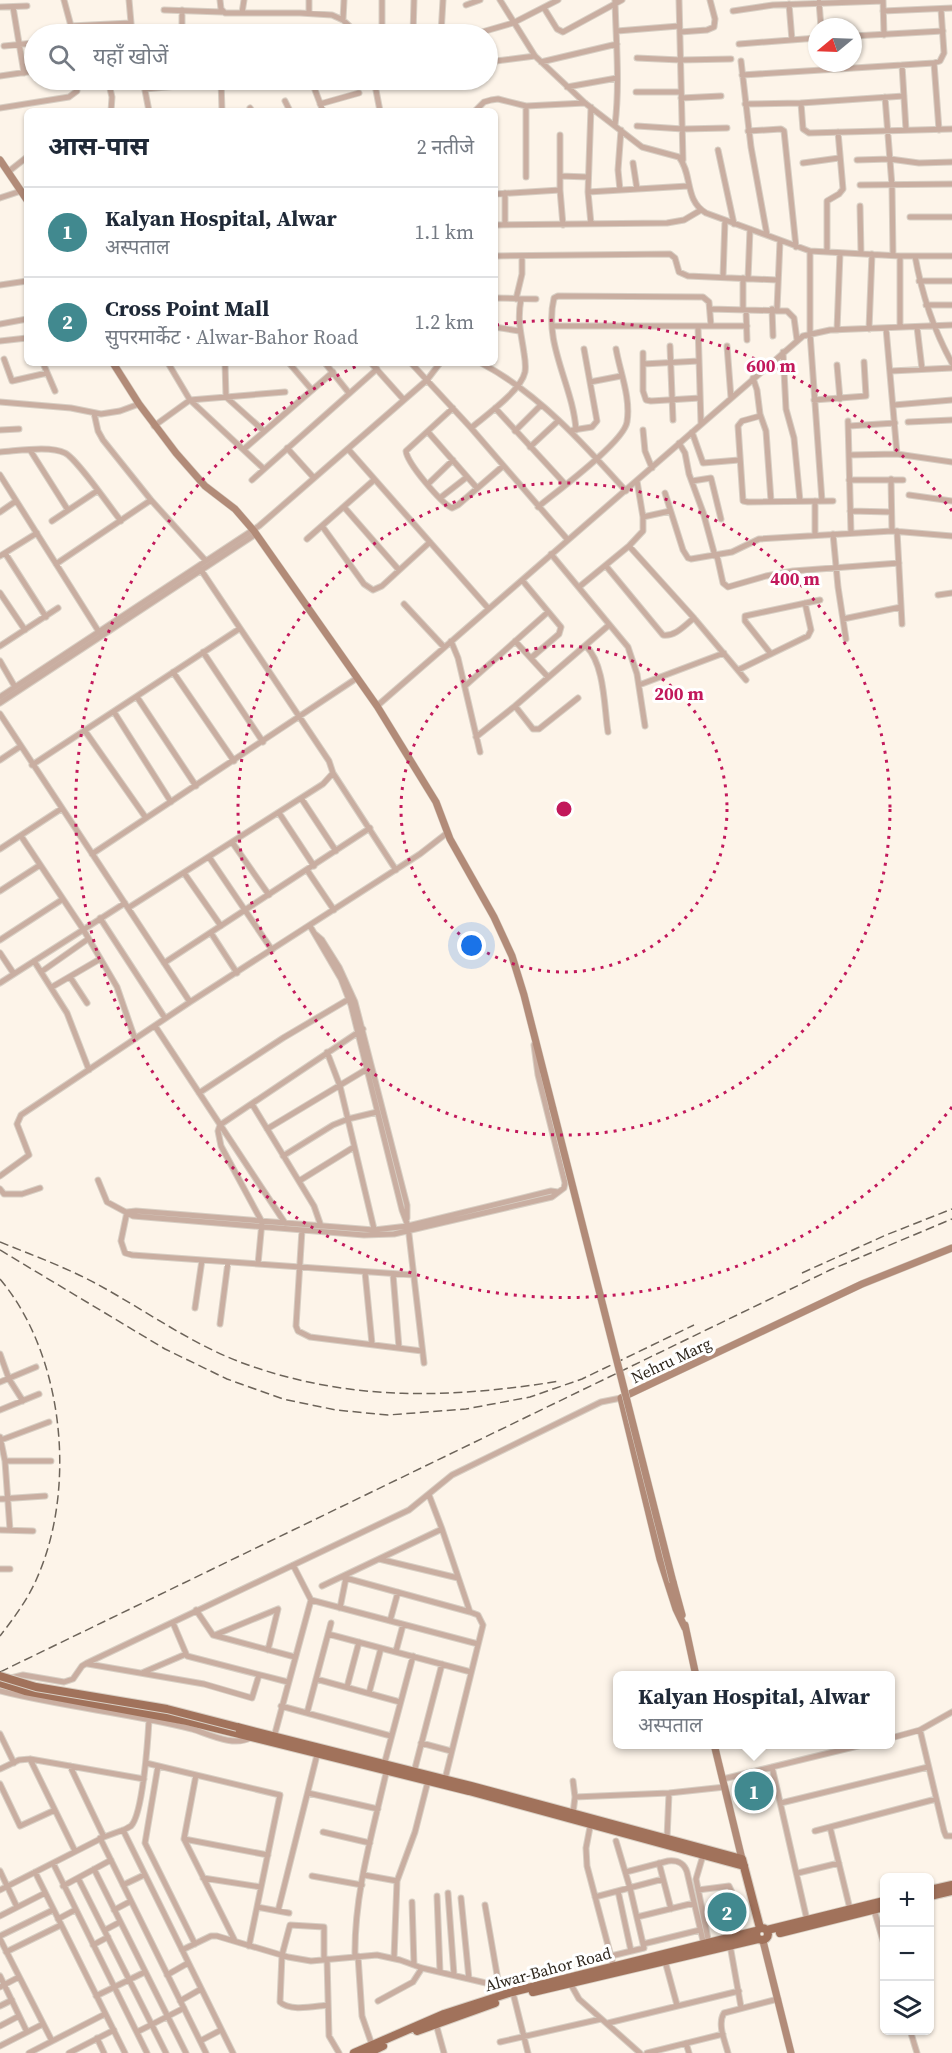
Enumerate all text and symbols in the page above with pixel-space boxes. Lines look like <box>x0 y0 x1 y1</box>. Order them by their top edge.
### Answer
north arrow <box>808 18 862 72</box>
search box <box>24 24 498 90</box>
icon: search <box>45 41 78 74</box>
text: यहाँ खोजें <box>93 41 168 71</box>
text: आस-पास <box>48 128 149 164</box>
text: 2 नतीजे <box>417 133 474 161</box>
text: Kalyan Hospital, Alwar <box>105 203 337 233</box>
text: 1 <box>62 218 73 246</box>
text: 1.1 km <box>414 218 474 246</box>
text: अस्पताल <box>105 233 170 261</box>
text: Cross Point Mall <box>105 293 269 323</box>
text: 2 <box>62 308 73 336</box>
text: 1.2 km <box>414 308 474 336</box>
text: सुपरमार्केट · Alwar-Bahor Road <box>105 323 358 351</box>
text: 600 m <box>746 353 796 378</box>
text: 400 m <box>770 566 820 591</box>
text: 200 m <box>654 681 704 706</box>
centre of rings <box>554 799 574 819</box>
your location <box>457 931 486 960</box>
street label: Nehru Marg <box>627 1332 715 1388</box>
popup <box>613 1671 895 1749</box>
text: Kalyan Hospital, Alwar <box>638 1681 870 1711</box>
text: अस्पताल <box>638 1711 703 1739</box>
pin: 1 <box>734 1768 774 1814</box>
map controls <box>880 1873 934 2035</box>
button: + <box>880 1873 934 1927</box>
pin: 2 <box>708 1890 746 1934</box>
button: − <box>880 1927 934 1981</box>
street label: Alwar-Bahor Road <box>482 1942 614 1996</box>
button: layers <box>880 1981 934 2035</box>

